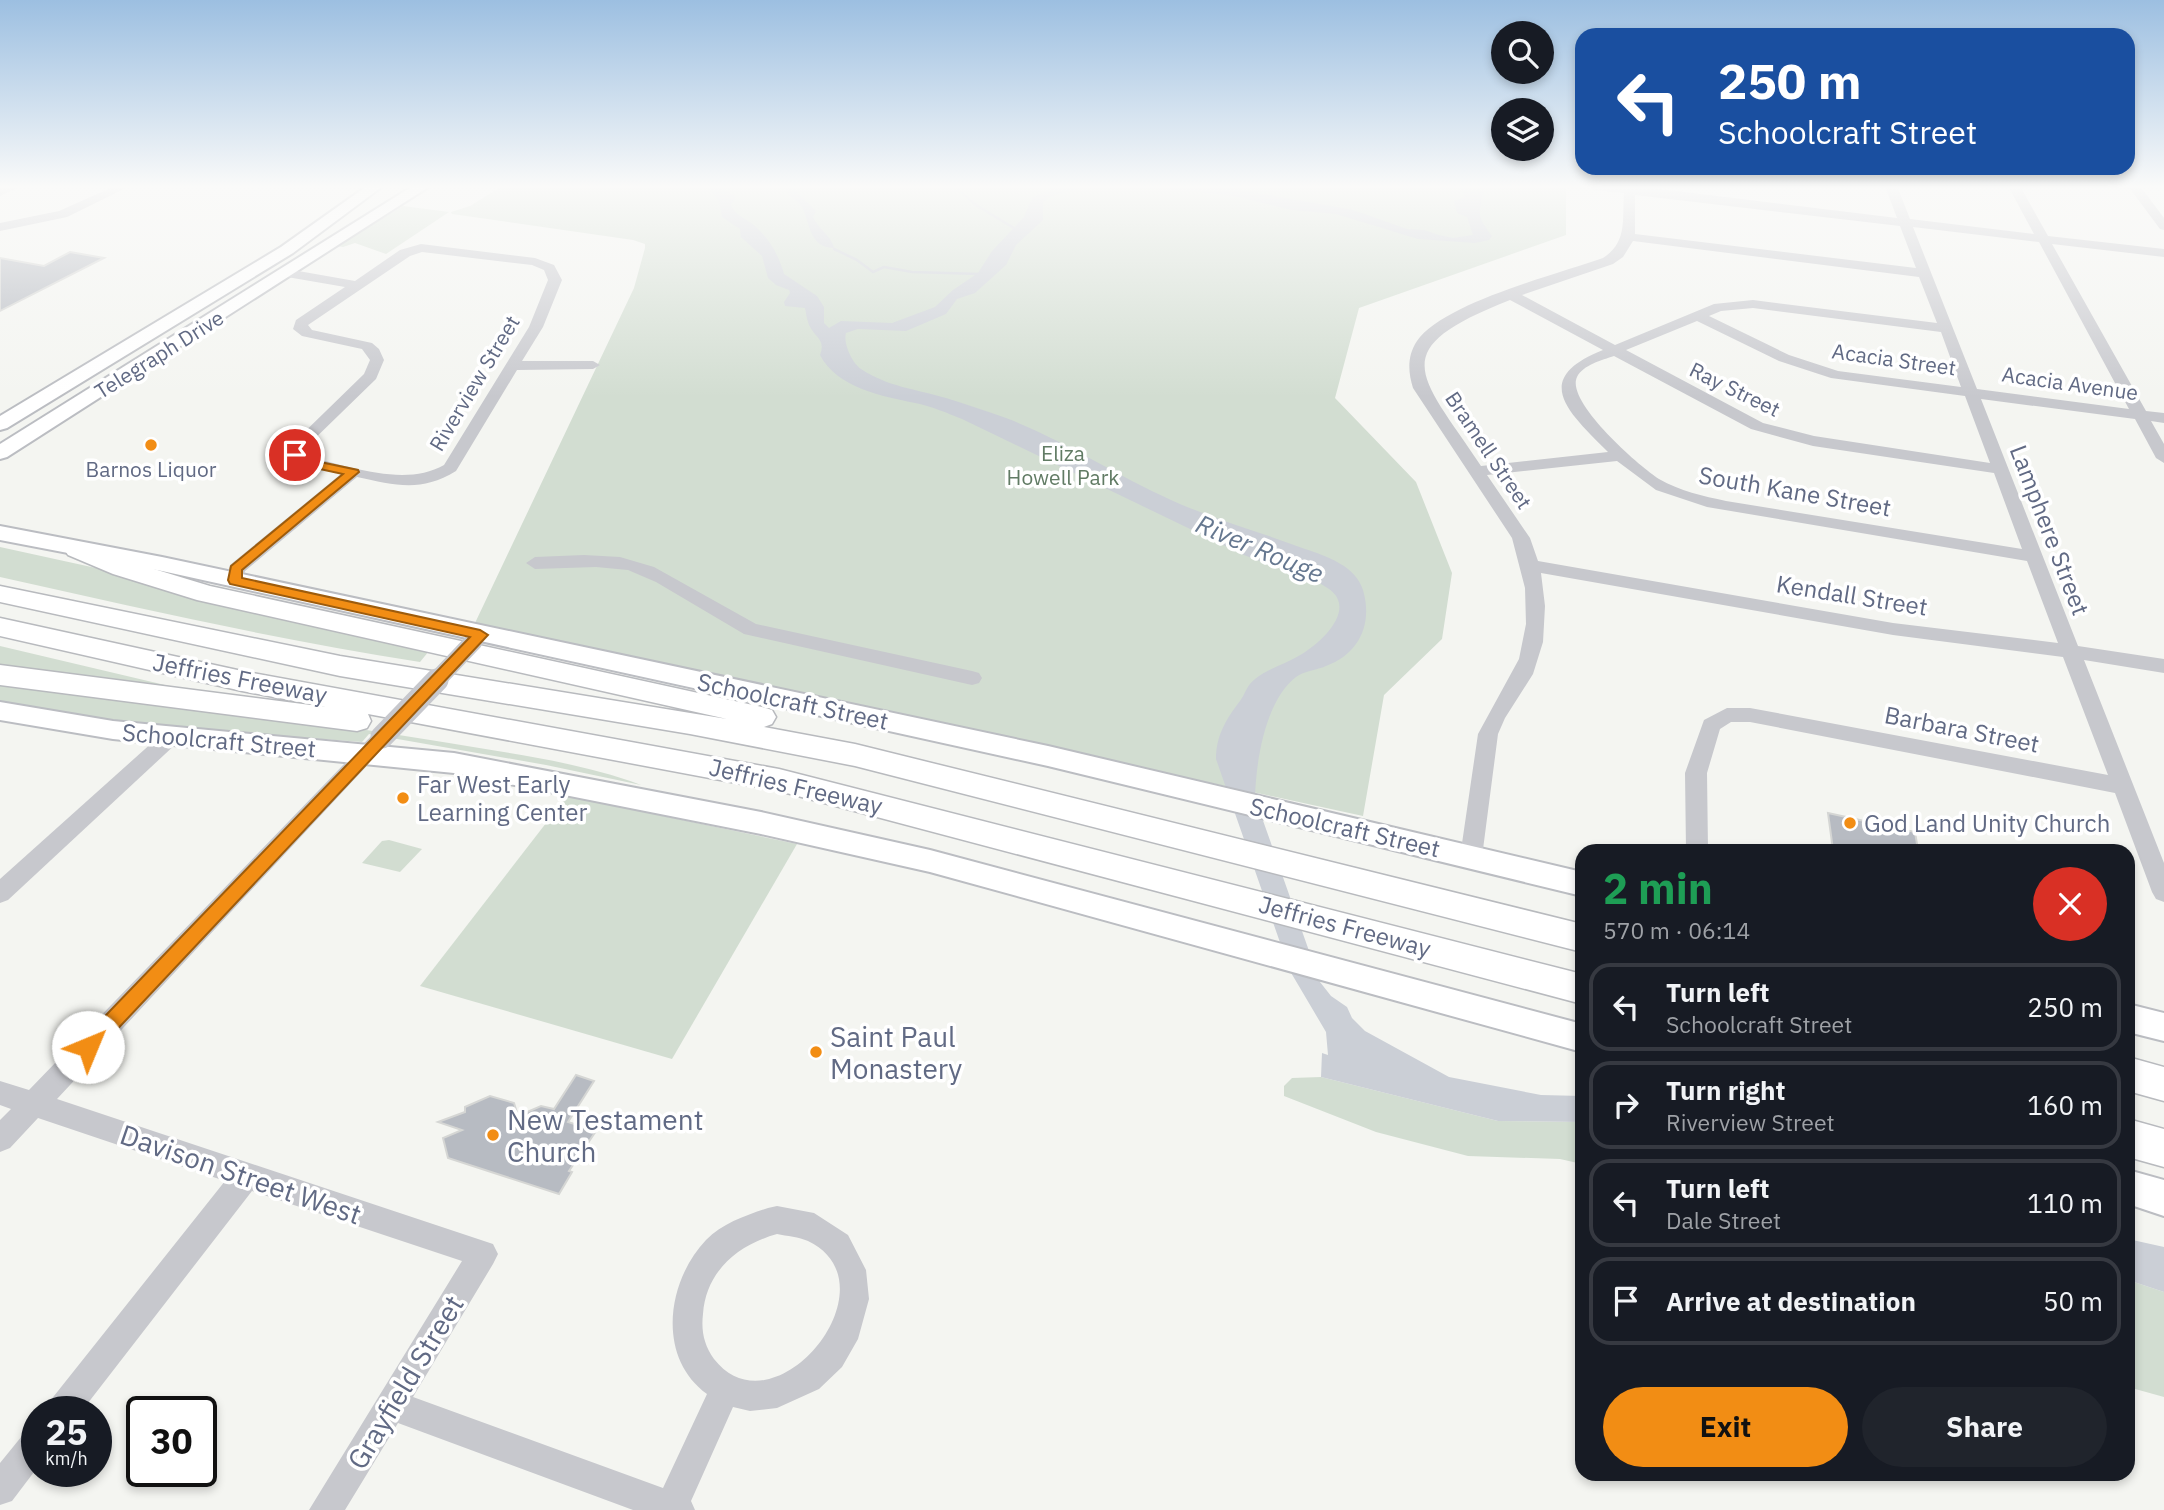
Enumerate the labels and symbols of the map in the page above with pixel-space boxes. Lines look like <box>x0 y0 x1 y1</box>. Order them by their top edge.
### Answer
street label: Telegraph Drive <box>89 303 229 405</box>
street label: Riverview Street <box>422 310 526 456</box>
street label: Acacia Street <box>1830 336 1958 382</box>
street label: Ray Street <box>1685 355 1785 423</box>
street label: Acacia Avenue <box>2000 360 2140 406</box>
street label: Bramell Street <box>1439 386 1539 514</box>
pin <box>265 425 325 485</box>
marker: Barnos Liquor <box>143 437 159 453</box>
park label: Eliza Howell Park <box>1007 439 1119 491</box>
street label: Lamphere Street <box>2003 440 2097 620</box>
place label: Barnos Liquor <box>86 455 217 483</box>
street label: South Kane Street <box>1696 458 1894 524</box>
water label: River Rouge <box>1191 506 1329 590</box>
street label: Kendall Street <box>1774 567 1930 623</box>
street label: Jeffries Freeway <box>150 645 330 711</box>
street label: Schoolcraft Street <box>695 665 891 737</box>
street label: Barbara Street <box>1882 698 2042 760</box>
street label: Schoolcraft Street <box>121 716 317 764</box>
street label: Jeffries Freeway <box>706 750 886 822</box>
place label: Far West Early Learning Center <box>417 768 587 828</box>
marker: Far West Early Learning Center <box>395 790 411 806</box>
street label: Schoolcraft Street <box>1247 790 1443 864</box>
place label: God Land Unity Church <box>1864 807 2110 839</box>
marker: God Land Unity Church <box>1842 815 1858 831</box>
street label: Jeffries Freeway <box>1255 888 1435 964</box>
position arrow <box>51 1010 125 1084</box>
place label: Saint Paul Monastery <box>830 1018 962 1087</box>
marker: Saint Paul Monastery <box>808 1044 824 1060</box>
place label: New Testament Church <box>507 1101 703 1170</box>
street label: Davison Street West <box>116 1115 366 1233</box>
marker: New Testament Church <box>485 1127 501 1143</box>
street label: Grayfield Street <box>338 1288 472 1476</box>
speed limit sign: 30 <box>126 1396 217 1487</box>

